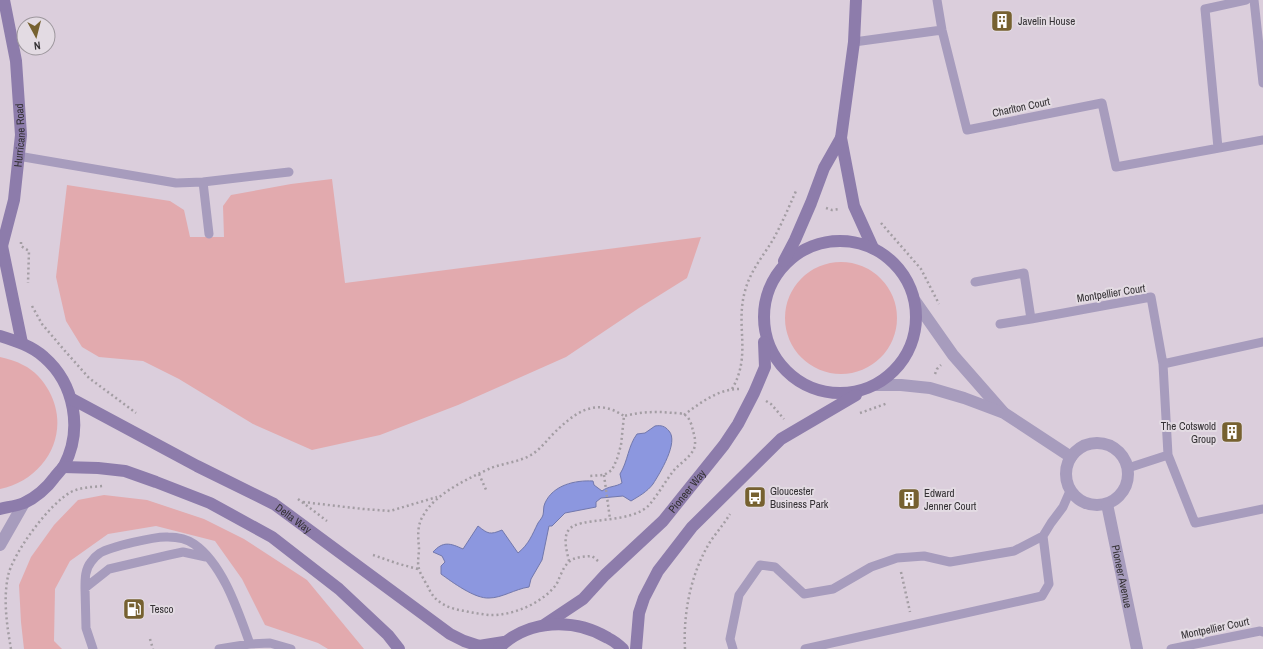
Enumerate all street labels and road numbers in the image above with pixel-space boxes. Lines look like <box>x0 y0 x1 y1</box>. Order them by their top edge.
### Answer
street label: Charlton Court <box>991 94 1052 120</box>
street label: Hurricane Road <box>11 103 28 168</box>
street label: Montpellier Court <box>1076 281 1147 305</box>
street label: Pioneer Way <box>665 466 709 516</box>
street label: Delta Way <box>273 501 315 537</box>
street label: Pioneer Avenue <box>1109 544 1135 609</box>
street label: Montpellier Court <box>1180 614 1251 642</box>

